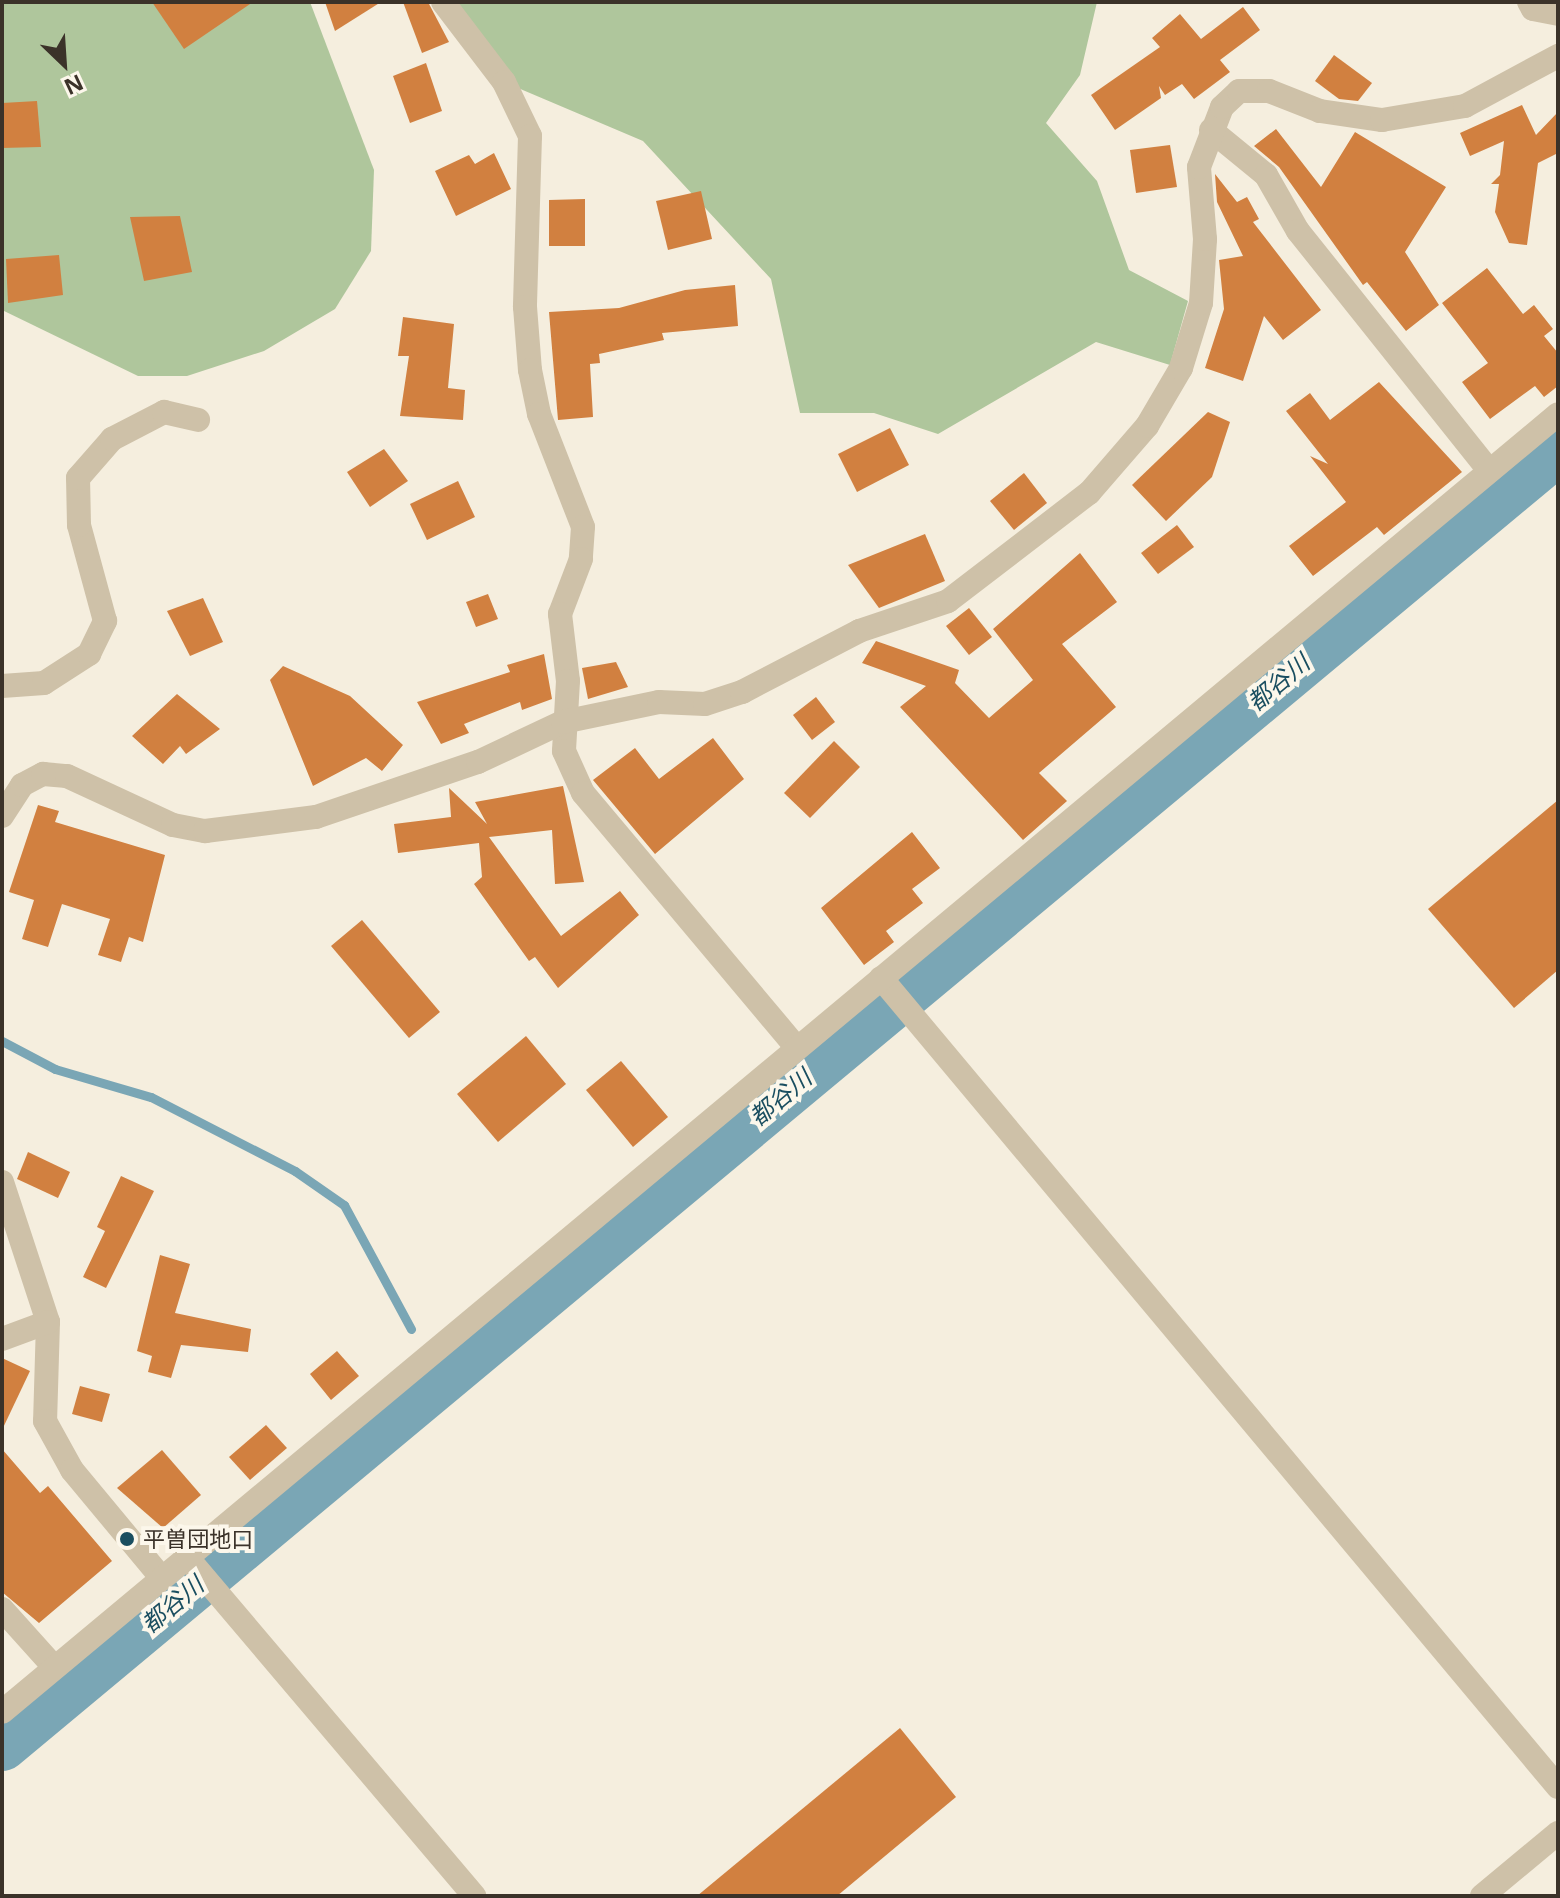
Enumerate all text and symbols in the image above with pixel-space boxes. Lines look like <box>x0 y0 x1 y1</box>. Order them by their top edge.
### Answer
north arrow <box>24 24 104 104</box>
text: N <box>60 68 89 103</box>
water label: 都谷川 <box>1241 648 1315 716</box>
water label: 都谷川 <box>743 1063 817 1131</box>
place label: 平曽団地口 <box>143 1526 253 1552</box>
marker: 平曽団地口 <box>118 1530 136 1548</box>
water label: 都谷川 <box>135 1570 209 1638</box>

